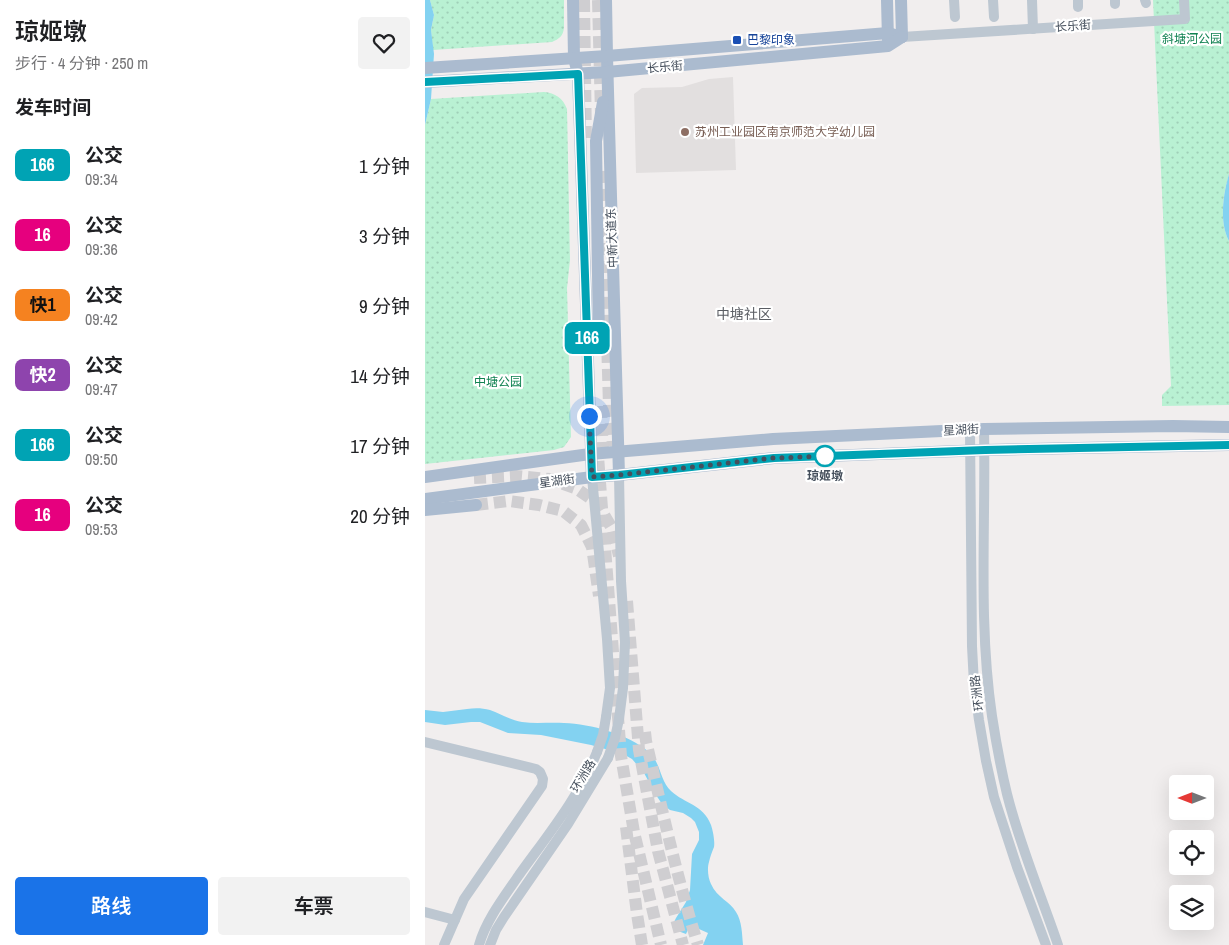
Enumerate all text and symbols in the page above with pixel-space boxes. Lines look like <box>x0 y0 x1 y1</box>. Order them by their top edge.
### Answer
text: 琼姬墩 <box>15 15 87 47</box>
button: heart <box>358 17 410 69</box>
street label: 长乐街 <box>1054 17 1092 35</box>
park label: 斜塘河公园 <box>1162 31 1222 47</box>
place label: 巴黎印象 <box>747 32 795 48</box>
marker: 巴黎印象 <box>731 34 743 46</box>
text: 步行 · 4 分钟 · 250 m <box>15 52 148 74</box>
street label: 长乐街 <box>646 57 684 77</box>
text: 发车时间 <box>15 94 91 120</box>
place label: 苏州工业园区南京师范大学幼儿园 <box>695 124 875 140</box>
marker: 苏州工业园区南京师范大学幼儿园 <box>679 126 691 138</box>
text: 公交 <box>85 142 123 168</box>
text: 166 <box>30 152 55 177</box>
text: 1 分钟 <box>359 153 410 179</box>
text: 09:34 <box>85 168 118 190</box>
street label: 中新大道东 <box>603 208 621 268</box>
text: 公交 <box>85 212 123 238</box>
text: 16 <box>34 222 51 247</box>
text: 3 分钟 <box>359 223 410 249</box>
text: 09:36 <box>85 238 118 260</box>
text: 公交 <box>85 282 123 308</box>
text: 快1 <box>29 292 56 317</box>
text: 9 分钟 <box>359 293 410 319</box>
district label: 中塘社区 <box>716 305 772 323</box>
text: 09:42 <box>85 308 118 330</box>
line badge: 166 <box>558 322 616 354</box>
text: 166 <box>575 325 599 350</box>
text: 公交 <box>85 352 123 378</box>
text: 快2 <box>29 362 56 387</box>
text: 14 分钟 <box>350 363 410 389</box>
park label: 中塘公园 <box>474 374 522 390</box>
text: 09:47 <box>85 378 118 400</box>
your location <box>577 404 602 429</box>
street label: 星湖街 <box>943 421 979 439</box>
text: 公交 <box>85 422 123 448</box>
text: 166 <box>30 432 55 457</box>
text: 17 分钟 <box>350 433 410 459</box>
marker: 琼姬墩 <box>814 445 836 467</box>
text: 09:50 <box>85 448 118 470</box>
place label: 琼姬墩 <box>807 468 843 484</box>
street label: 星湖街 <box>538 471 576 491</box>
text: 公交 <box>85 492 123 518</box>
text: 16 <box>34 502 51 527</box>
text: 20 分钟 <box>350 503 410 529</box>
text: 09:53 <box>85 518 118 540</box>
street label: 环洲路 <box>967 674 987 712</box>
street label: 环洲路 <box>567 756 599 796</box>
north arrow <box>1169 775 1214 820</box>
map controls <box>1169 775 1214 930</box>
button: locate <box>1169 830 1214 875</box>
button: 路线 <box>15 877 208 935</box>
button: 车票 <box>218 877 410 935</box>
button: layers <box>1169 885 1214 930</box>

